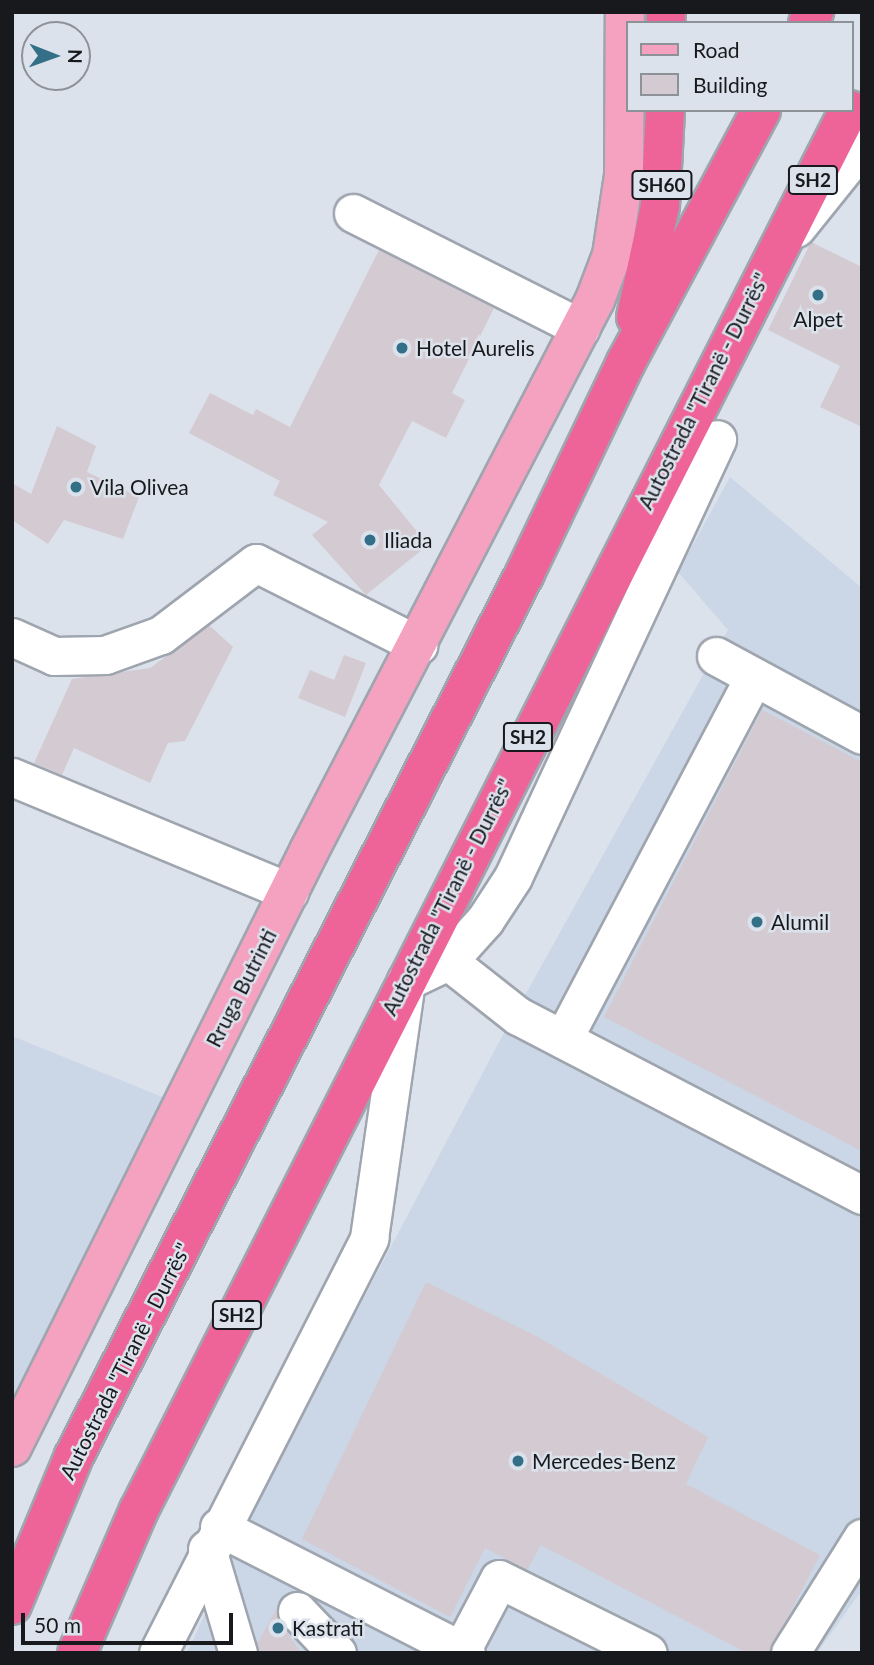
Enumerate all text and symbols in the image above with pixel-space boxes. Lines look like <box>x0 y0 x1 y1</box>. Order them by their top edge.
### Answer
north arrow <box>21 21 91 91</box>
legend <box>626 21 853 112</box>
text: Road <box>693 37 740 62</box>
text: N <box>64 49 87 64</box>
text: Building <box>693 72 768 97</box>
road number: SH2 <box>787 164 839 196</box>
road number: SH60 <box>630 169 694 200</box>
street label: Autostrada "Tiranë - Durrës" <box>632 269 774 513</box>
marker: Alpet <box>810 287 826 303</box>
place label: Alpet <box>793 306 843 332</box>
place label: Hotel Aurelis <box>416 335 535 361</box>
marker: Hotel Aurelis <box>394 340 410 356</box>
place label: Vila Olivea <box>90 474 189 500</box>
marker: Vila Olivea <box>68 479 84 495</box>
place label: Iliada <box>384 527 432 553</box>
marker: Iliada <box>362 532 378 548</box>
road number: SH2 <box>502 722 554 752</box>
street label: Autostrada "Tiranë - Durrës" <box>376 775 518 1019</box>
place label: Alumil <box>771 909 829 935</box>
marker: Alumil <box>749 914 765 930</box>
street label: Rruga Butrinti <box>201 925 281 1051</box>
street label: Autostrada "Tiranë - Durrës" <box>54 1239 196 1483</box>
road number: SH2 <box>211 1300 263 1330</box>
place label: Mercedes-Benz <box>532 1448 676 1474</box>
marker: Mercedes-Benz <box>510 1453 526 1469</box>
scale bar <box>24 1598 236 1642</box>
text: 50 m <box>34 1612 81 1637</box>
place label: Kastrati <box>292 1615 364 1641</box>
marker: Kastrati <box>270 1620 286 1636</box>

